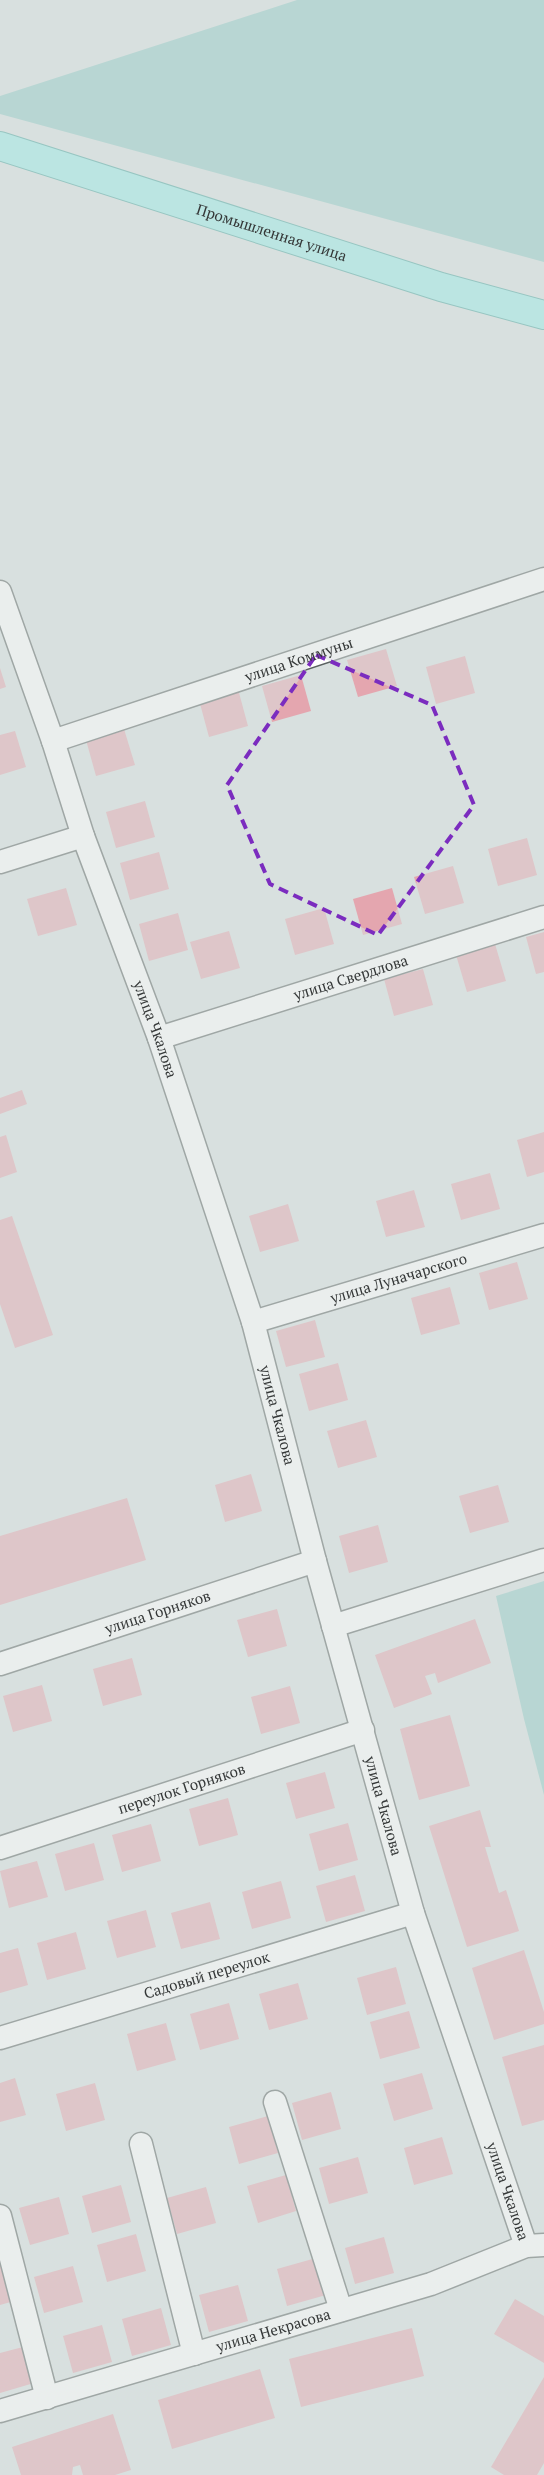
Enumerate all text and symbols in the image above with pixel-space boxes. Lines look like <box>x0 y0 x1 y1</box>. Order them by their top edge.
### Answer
street label: Промышленная улица <box>194 198 350 265</box>
street label: улица Коммуны <box>241 632 355 686</box>
street label: улица Свердлова <box>290 949 411 1004</box>
street label: улица Чкалова <box>129 976 183 1081</box>
street label: улица Луначарского <box>327 1248 469 1308</box>
street label: улица Чкалова <box>255 1362 301 1467</box>
street label: улица Горняков <box>101 1585 213 1638</box>
street label: улица Чкалова <box>361 1753 408 1858</box>
street label: переулок Горняков <box>115 1758 248 1818</box>
street label: Садовый переулок <box>141 1946 273 2003</box>
street label: улица Чкалова <box>482 2138 534 2243</box>
street label: улица Некрасова <box>213 2303 333 2356</box>

